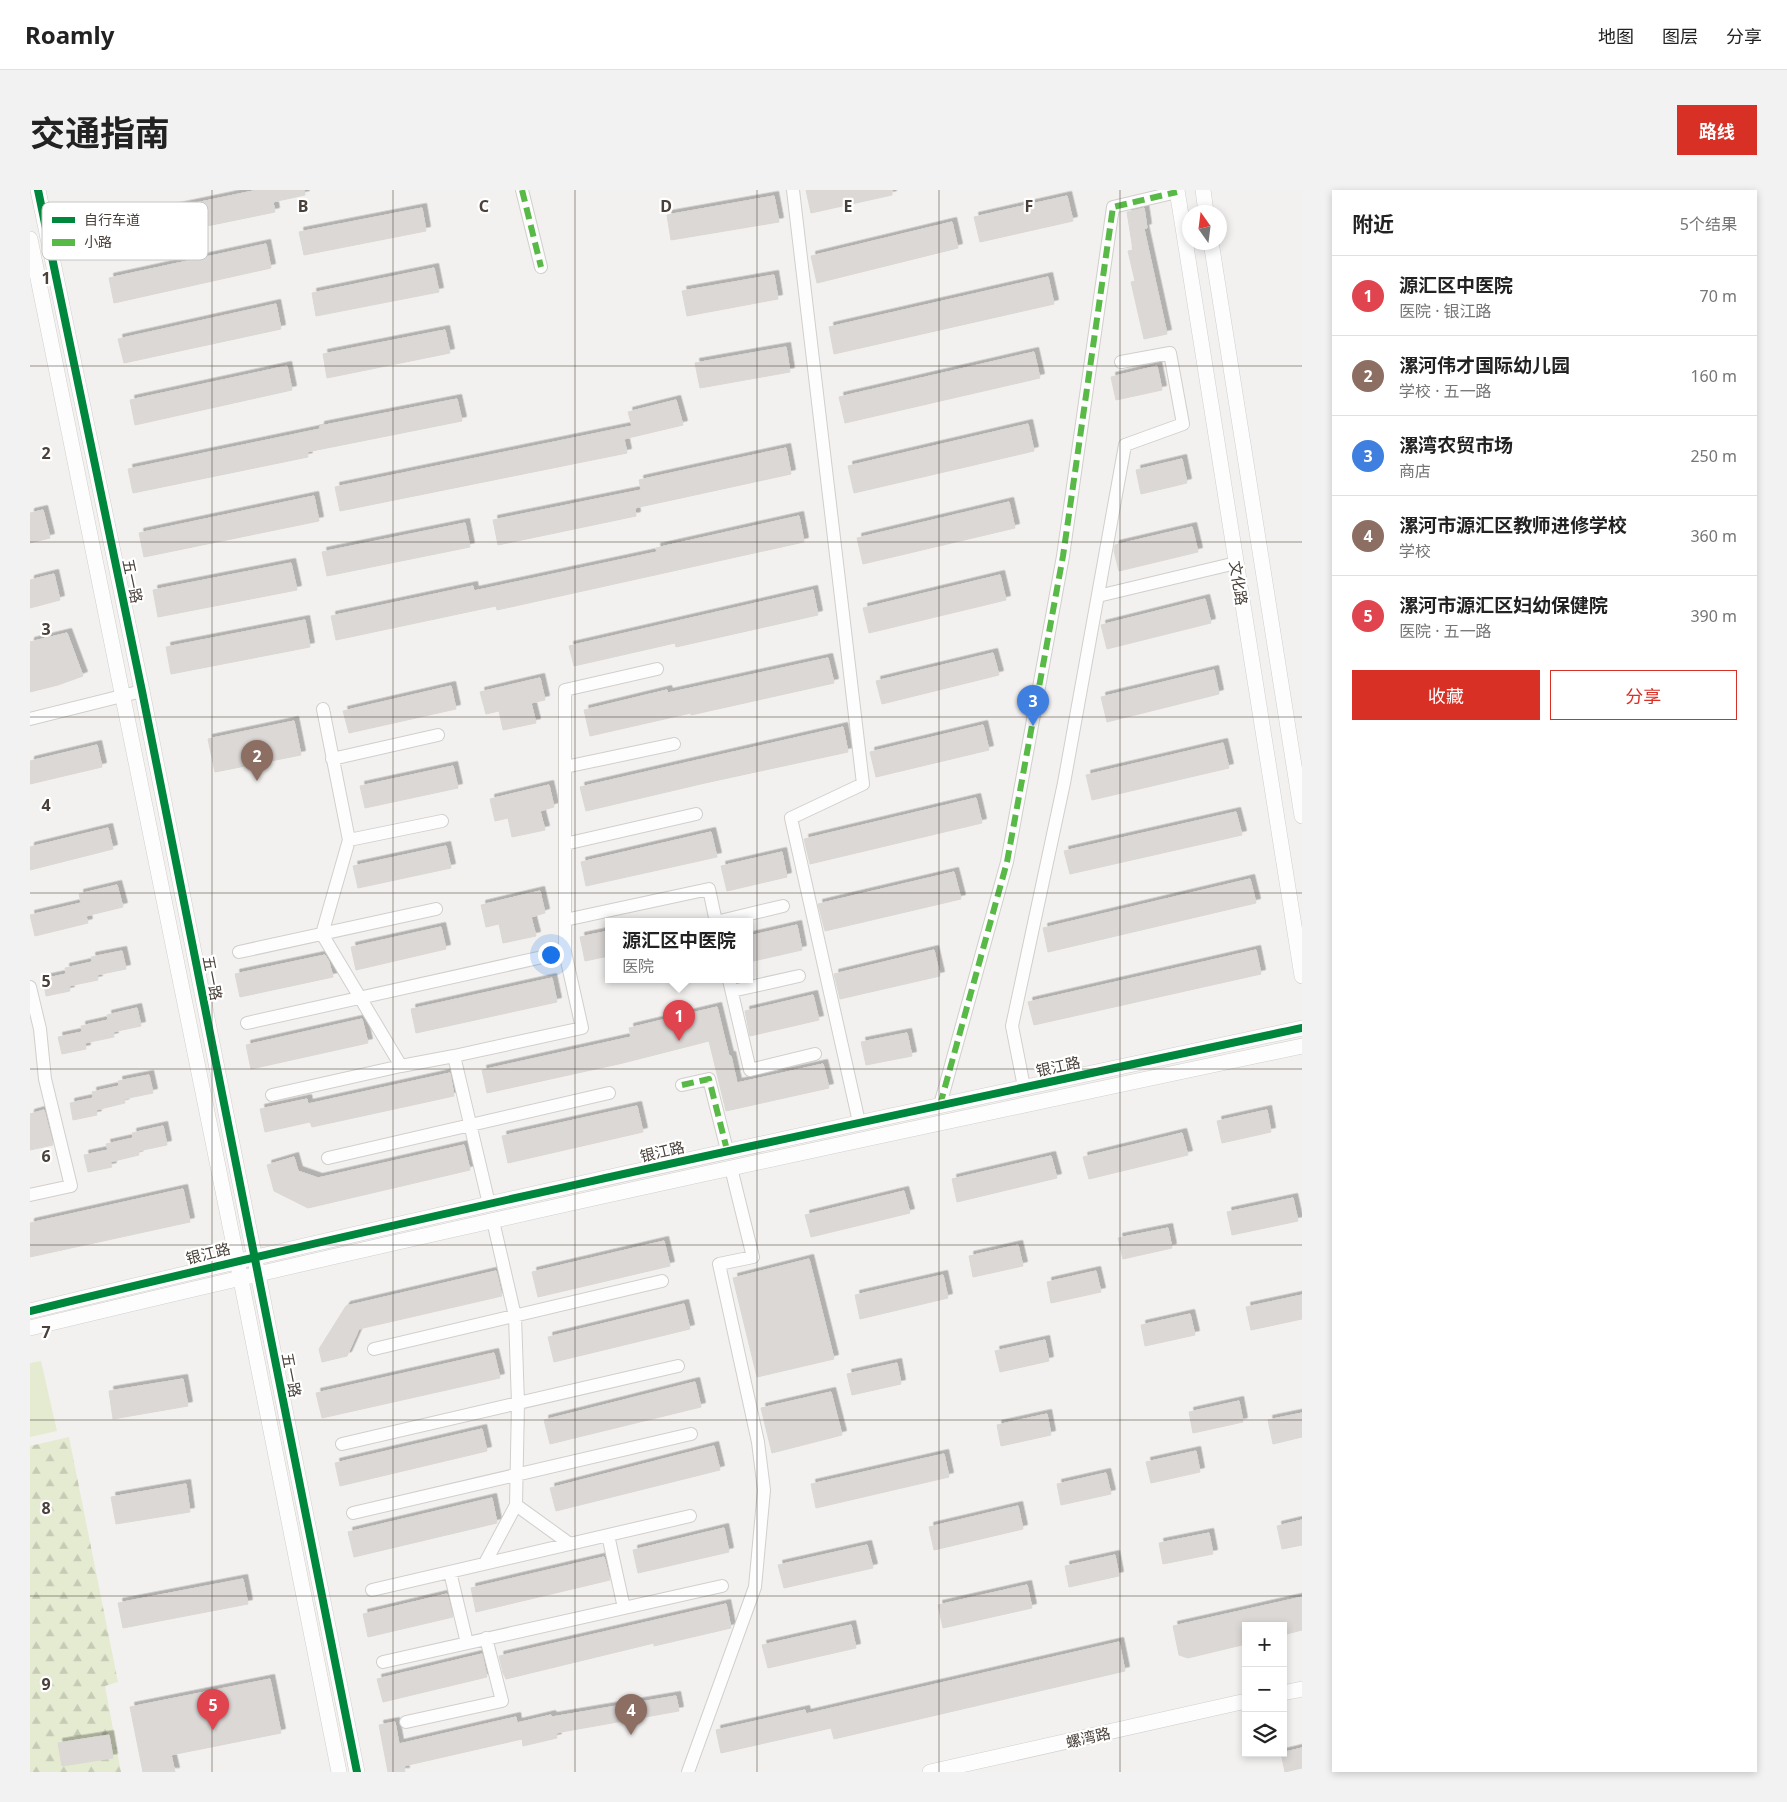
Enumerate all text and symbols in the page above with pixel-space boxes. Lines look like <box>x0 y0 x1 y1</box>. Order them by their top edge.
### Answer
text: Roamly <box>25 18 114 51</box>
text: 地图 <box>1598 24 1634 48</box>
text: 图层 <box>1662 24 1698 48</box>
text: 分享 <box>1726 24 1762 48</box>
button: 路线 <box>1677 105 1757 155</box>
text: 交通指南 <box>30 109 170 156</box>
text: B <box>298 195 308 217</box>
text: C <box>479 195 489 217</box>
text: D <box>660 195 672 217</box>
text: E <box>844 195 853 217</box>
text: F <box>1025 195 1033 217</box>
legend <box>42 202 208 260</box>
north arrow <box>1182 205 1227 250</box>
text: 自行车道 <box>84 210 140 229</box>
text: 附近 <box>1352 210 1394 238</box>
text: 5个结果 <box>1680 213 1737 235</box>
text: 小路 <box>84 232 112 251</box>
text: 1 <box>41 267 51 289</box>
text: 源汇区中医院 <box>1399 272 1513 298</box>
text: 1 <box>1363 285 1373 307</box>
text: 70 m <box>1700 285 1737 307</box>
text: 医院 · 银江路 <box>1399 300 1492 322</box>
text: 漯河伟才国际幼儿园 <box>1399 352 1570 378</box>
text: 2 <box>1363 365 1373 387</box>
text: 160 m <box>1690 365 1737 387</box>
text: 学校 · 五一路 <box>1399 380 1492 402</box>
text: 漯湾农贸市场 <box>1399 432 1513 458</box>
text: 2 <box>41 442 51 464</box>
text: 3 <box>1363 445 1373 467</box>
text: 250 m <box>1690 445 1737 467</box>
text: 商店 <box>1399 460 1431 482</box>
text: 漯河市源汇区教师进修学校 <box>1399 512 1627 538</box>
text: 4 <box>1363 525 1373 547</box>
text: 360 m <box>1690 525 1737 547</box>
text: 学校 <box>1399 540 1431 562</box>
street label: 五一路 <box>119 557 147 605</box>
street label: 文化路 <box>1226 559 1252 607</box>
text: 漯河市源汇区妇幼保健院 <box>1399 592 1608 618</box>
text: 5 <box>1363 605 1373 627</box>
text: 390 m <box>1690 605 1737 627</box>
text: 3 <box>41 618 51 640</box>
text: 医院 · 五一路 <box>1399 620 1492 642</box>
button: 收藏 <box>1352 670 1540 720</box>
button: 分享 <box>1550 670 1737 720</box>
pin: 3 <box>1017 685 1049 726</box>
pin: 2 <box>241 740 273 781</box>
text: 4 <box>41 794 51 816</box>
popup <box>605 918 753 983</box>
text: 源汇区中医院 <box>622 927 736 953</box>
your location <box>538 942 564 968</box>
street label: 五一路 <box>199 954 227 1002</box>
text: 医院 <box>622 955 654 977</box>
text: 5 <box>41 970 51 992</box>
pin: 1 <box>663 1000 695 1041</box>
street label: 银江路 <box>1034 1052 1082 1080</box>
street label: 银江路 <box>638 1136 686 1166</box>
text: 6 <box>41 1145 51 1167</box>
street label: 银江路 <box>184 1238 232 1268</box>
text: 7 <box>41 1321 51 1343</box>
street label: 五一路 <box>278 1351 306 1399</box>
text: 8 <box>41 1497 51 1519</box>
map controls <box>1242 1622 1287 1757</box>
button: + <box>1242 1622 1287 1667</box>
button: − <box>1242 1667 1287 1712</box>
text: 9 <box>41 1673 51 1695</box>
pin: 5 <box>197 1689 229 1730</box>
pin: 4 <box>615 1694 647 1735</box>
button: layers <box>1242 1712 1287 1757</box>
street label: 螺湾路 <box>1064 1722 1112 1752</box>

